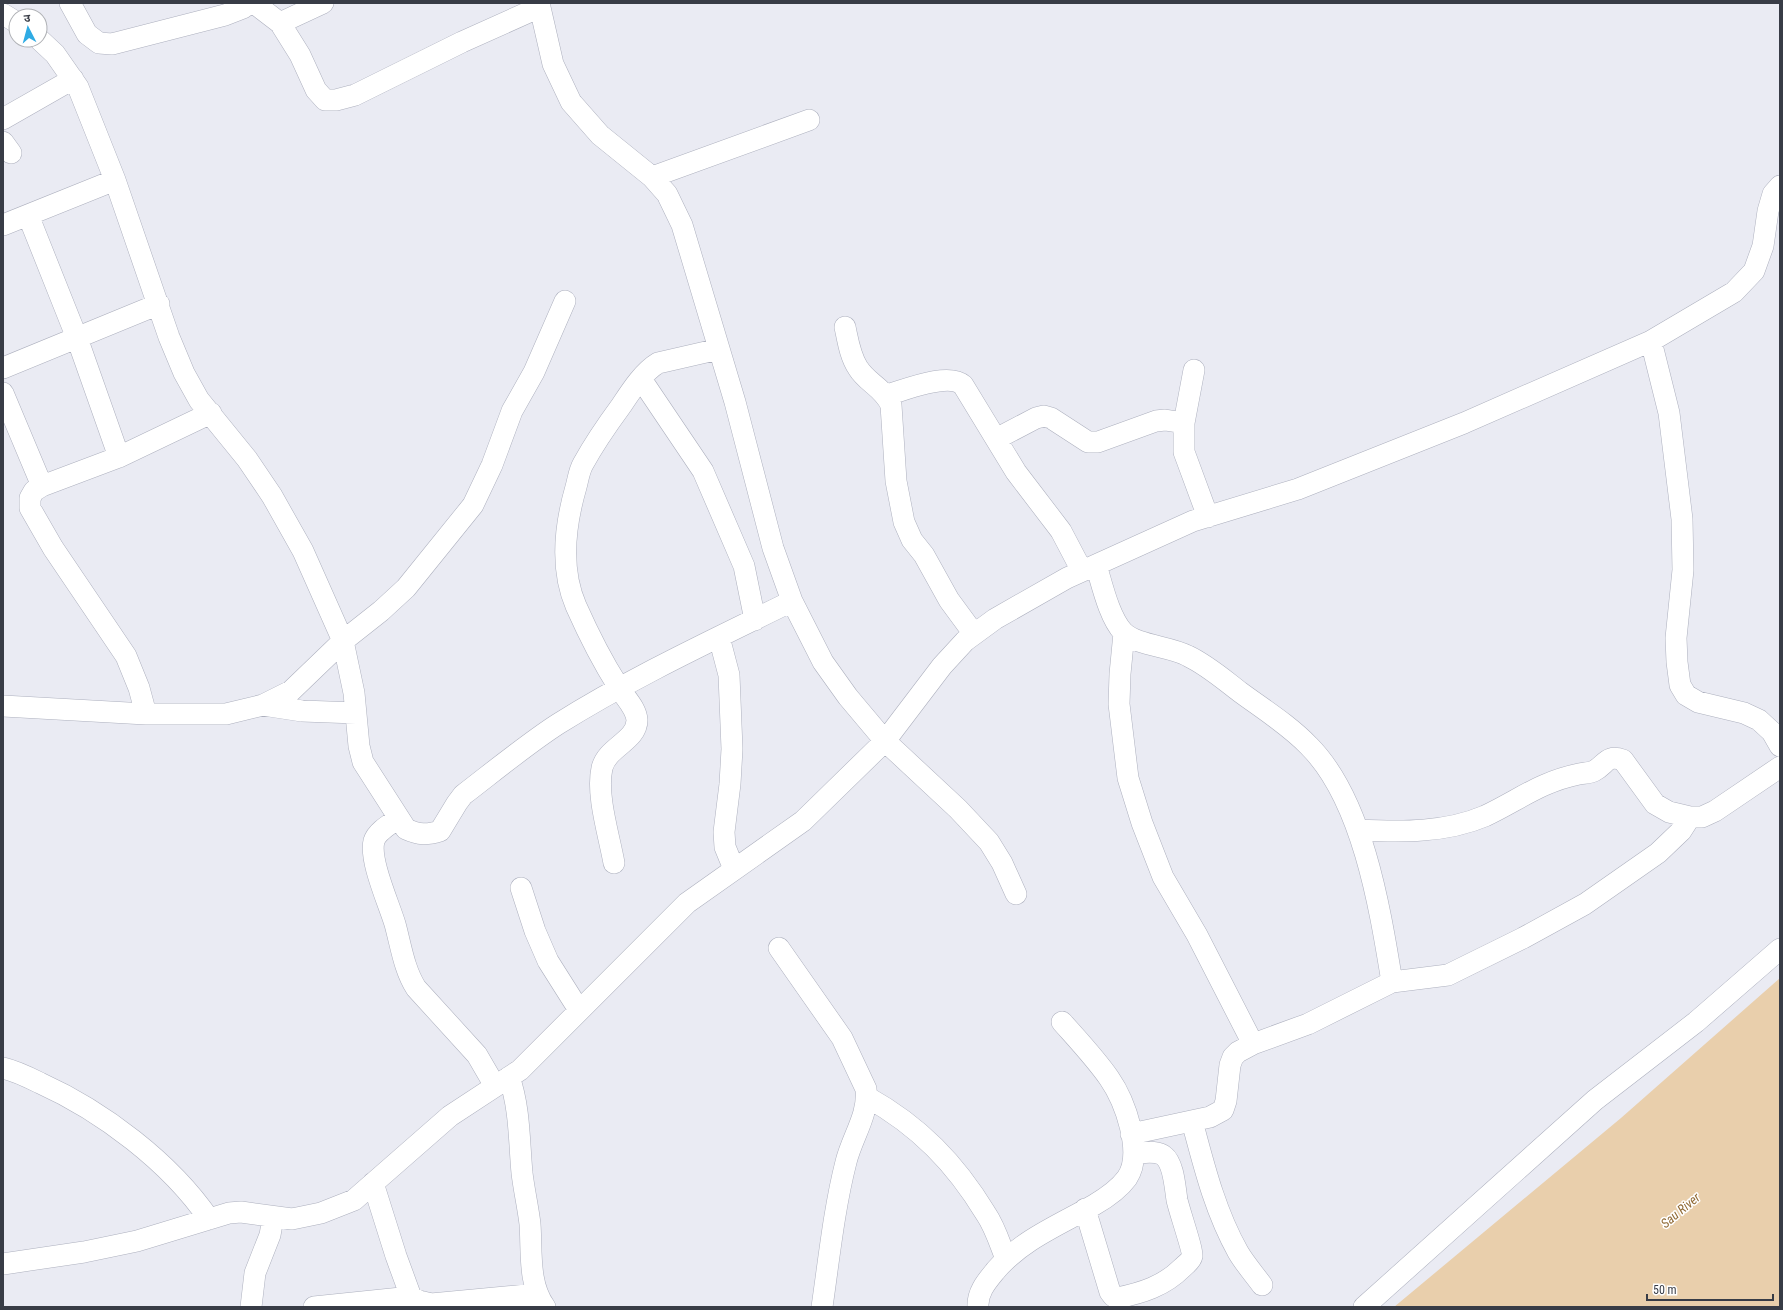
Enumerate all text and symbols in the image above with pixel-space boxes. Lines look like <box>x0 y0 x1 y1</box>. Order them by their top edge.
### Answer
north arrow <box>8 8 48 48</box>
text: उ <box>23 12 31 25</box>
water label: Sau River <box>1658 1189 1704 1231</box>
scale bar <box>1647 1276 1773 1302</box>
text: 50 m <box>1653 1283 1677 1297</box>

